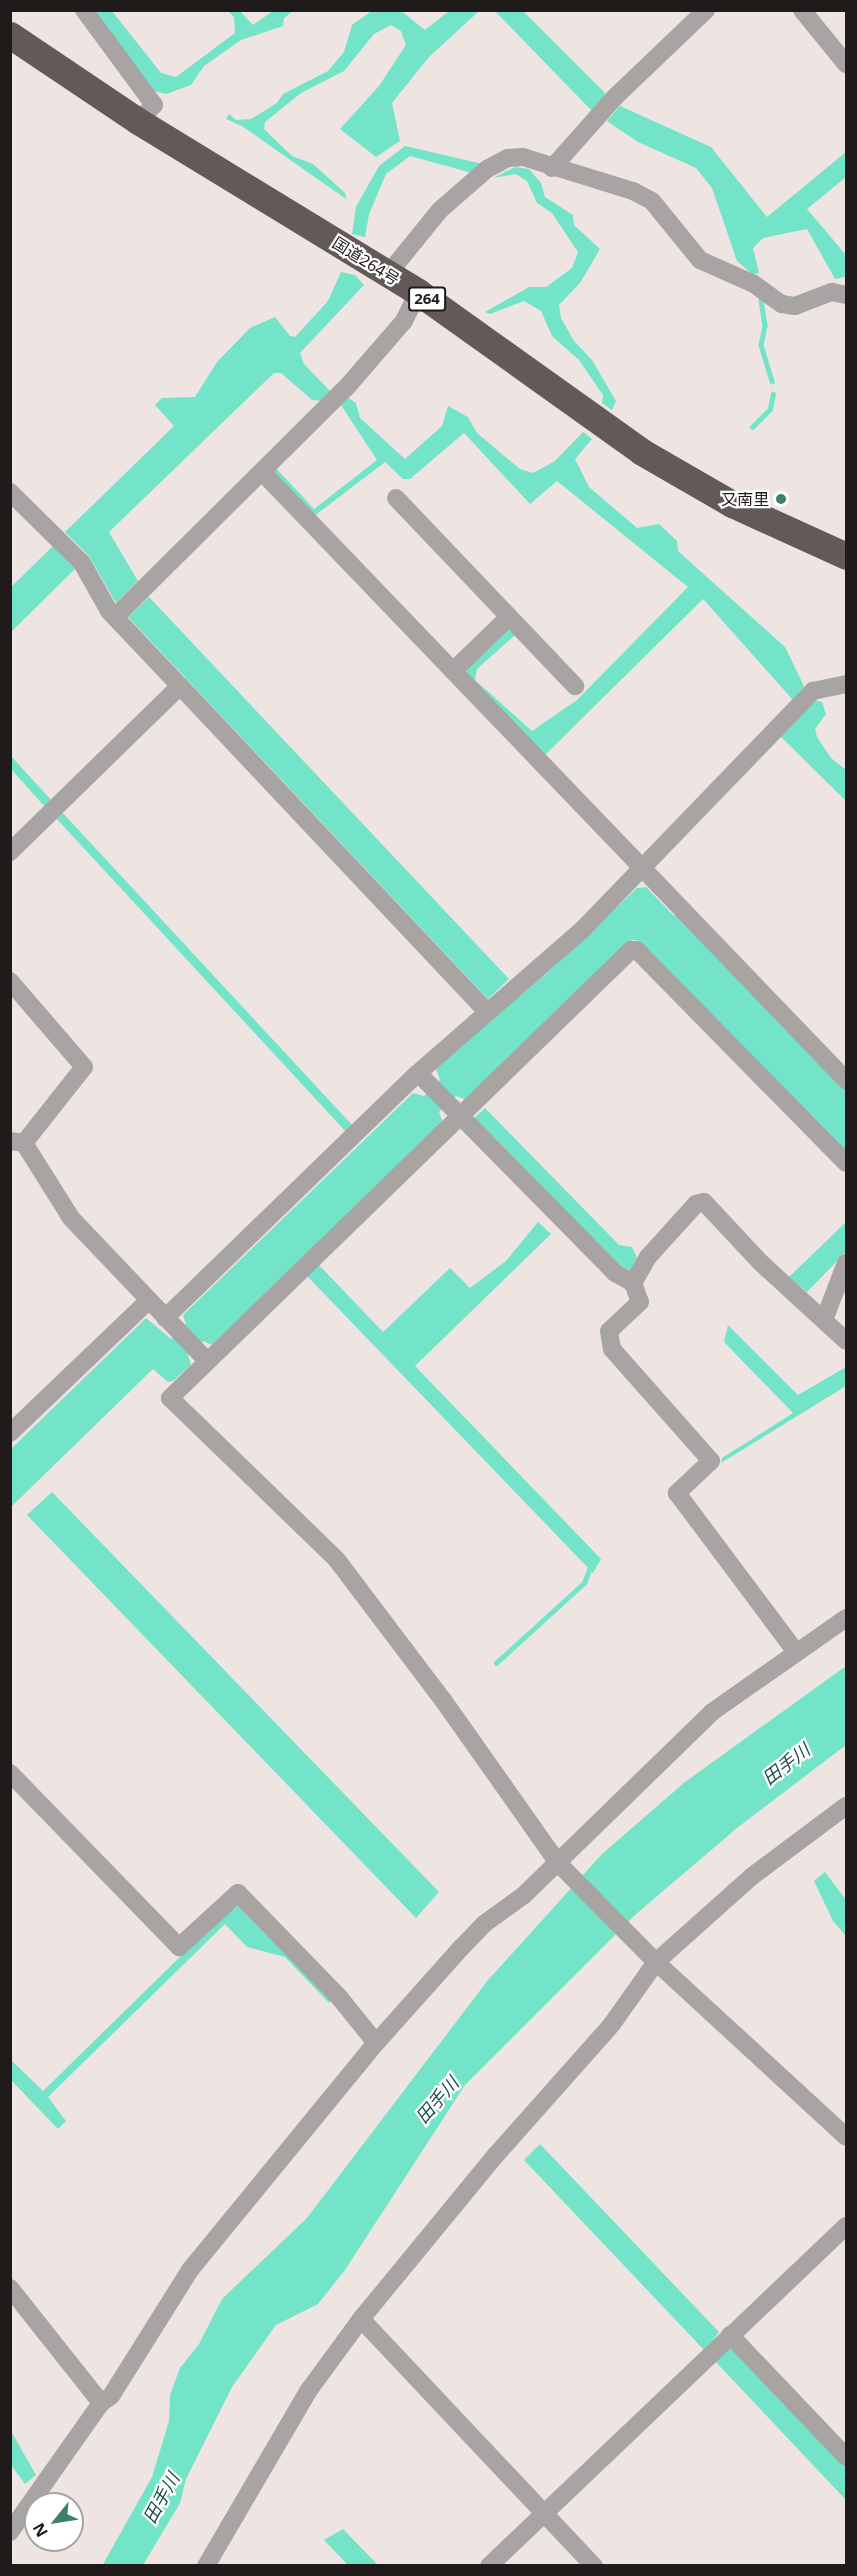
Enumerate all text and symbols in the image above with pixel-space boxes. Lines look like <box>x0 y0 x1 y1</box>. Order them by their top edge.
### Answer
street label: 国道264号 <box>329 233 403 289</box>
road number: 264 <box>408 287 446 311</box>
place label: 又南里 <box>721 489 769 509</box>
marker: 又南里 <box>774 492 788 506</box>
water label: 田手川 <box>758 1739 814 1789</box>
water label: 田手川 <box>411 2073 463 2127</box>
water label: 田手川 <box>138 2469 184 2527</box>
north arrow <box>24 2492 84 2552</box>
text: N <box>27 2519 53 2541</box>

